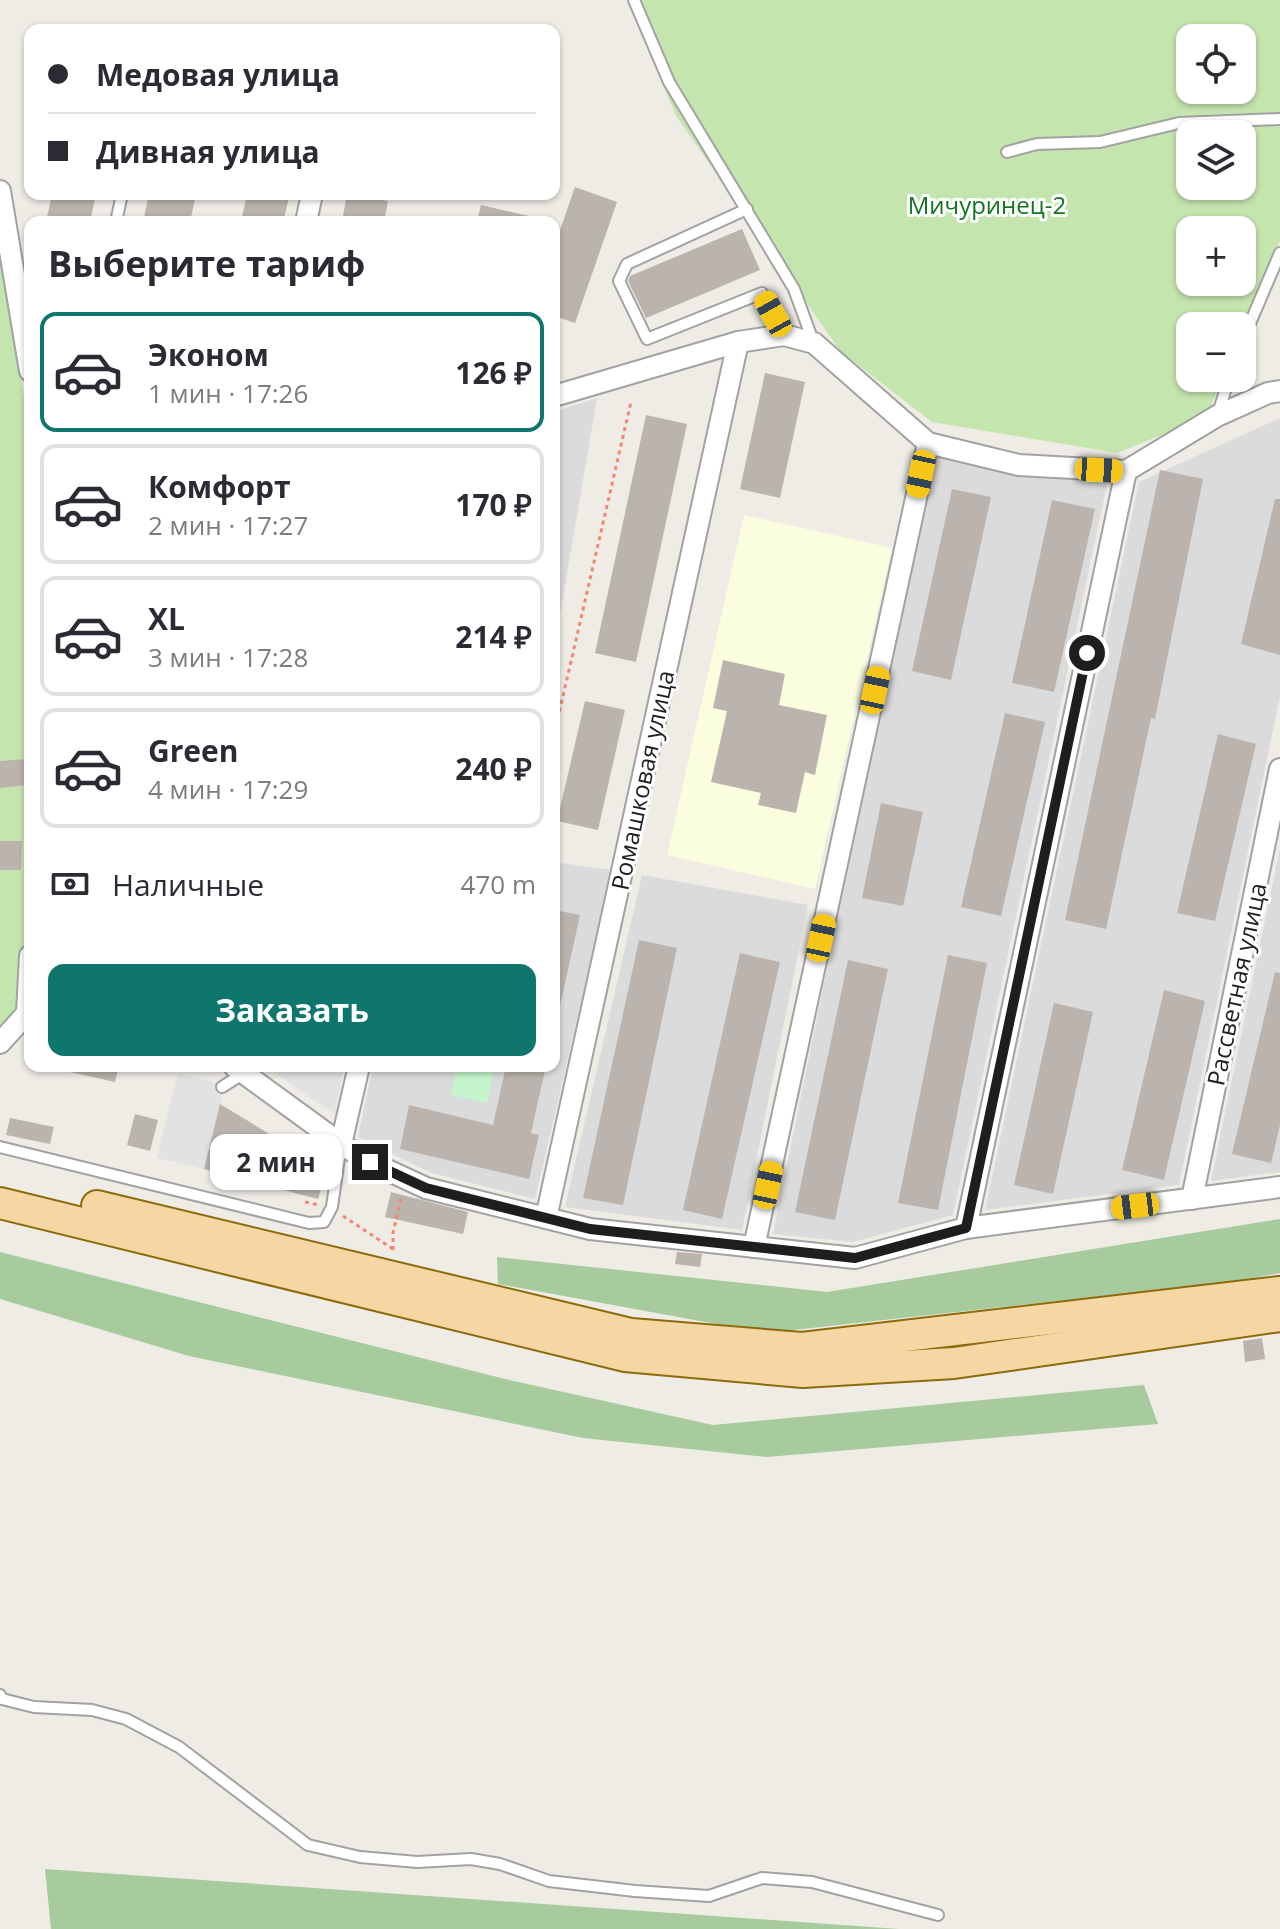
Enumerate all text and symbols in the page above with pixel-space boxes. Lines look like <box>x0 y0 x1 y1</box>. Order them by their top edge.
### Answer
map controls <box>1176 24 1256 392</box>
button: locate <box>1176 24 1256 104</box>
text: Медовая улица <box>96 54 340 95</box>
button: layers <box>1176 120 1256 200</box>
text: Дивная улица <box>96 131 320 172</box>
park label: Мичуринец-2 <box>908 188 1066 221</box>
button: + <box>1176 216 1256 296</box>
text: Выберите тариф <box>48 239 365 288</box>
car <box>751 287 795 341</box>
button: − <box>1176 312 1256 392</box>
text: Эконом <box>148 334 269 375</box>
icon: car <box>52 336 124 408</box>
text: 126 ₽ <box>455 352 532 393</box>
text: 1 мин · 17:26 <box>148 375 308 411</box>
car <box>904 448 938 500</box>
car <box>1074 457 1124 483</box>
text: Комфорт <box>148 466 291 507</box>
icon: car <box>52 468 124 540</box>
text: 170 ₽ <box>455 484 532 525</box>
text: 2 мин · 17:27 <box>148 507 308 543</box>
text: XL <box>148 598 185 639</box>
icon: car <box>52 600 124 672</box>
text: 214 ₽ <box>455 616 532 657</box>
route start <box>1069 635 1105 671</box>
text: 3 мин · 17:28 <box>148 639 308 675</box>
car <box>858 664 892 716</box>
street label: Ромашковая улица <box>603 667 681 893</box>
text: Green <box>148 730 239 771</box>
icon: car <box>52 732 124 804</box>
text: 240 ₽ <box>455 748 532 789</box>
text: 4 мин · 17:29 <box>148 771 308 807</box>
icon: cash <box>48 862 92 906</box>
text: Наличные <box>112 864 264 905</box>
text: 470 m <box>461 866 536 902</box>
street label: Рассветная улица <box>1198 879 1274 1089</box>
car <box>804 912 838 964</box>
button: Заказать <box>48 964 536 1056</box>
callout: 2 мин <box>210 1134 342 1190</box>
text: 2 мин <box>236 1144 316 1180</box>
route end <box>352 1144 388 1180</box>
car <box>751 1159 785 1211</box>
car <box>1110 1191 1160 1221</box>

